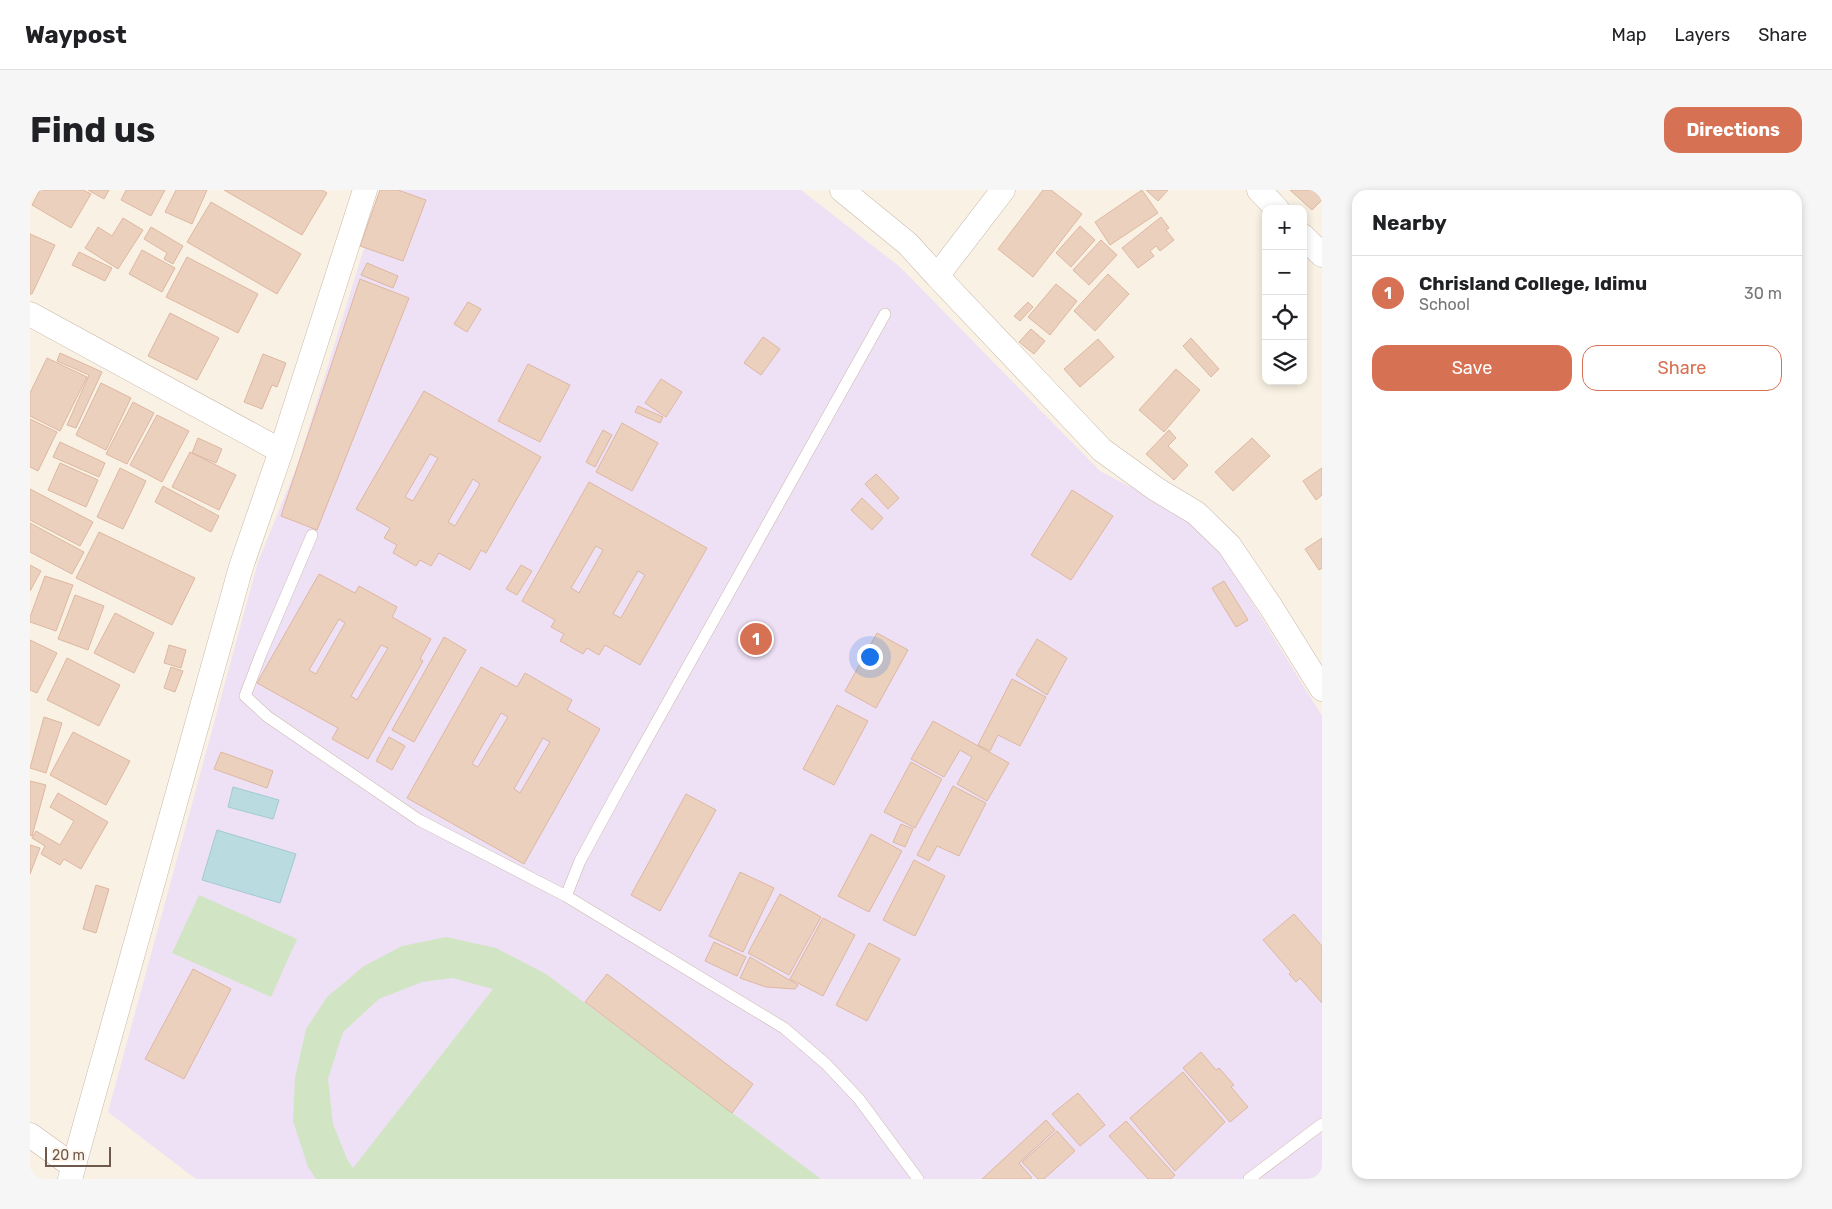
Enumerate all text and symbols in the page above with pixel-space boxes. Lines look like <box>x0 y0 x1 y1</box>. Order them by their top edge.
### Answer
text: Waypost <box>25 21 127 49</box>
text: Map <box>1612 24 1647 46</box>
text: Layers <box>1675 24 1730 46</box>
text: Share <box>1758 24 1807 46</box>
button: Directions <box>1664 107 1802 153</box>
text: Find us <box>30 109 155 151</box>
map controls <box>1262 205 1307 385</box>
button: + <box>1262 205 1307 250</box>
text: Nearby <box>1372 210 1447 235</box>
button: − <box>1262 250 1307 295</box>
text: Chrisland College, Idimu <box>1419 272 1647 295</box>
text: 1 <box>1384 284 1392 303</box>
text: 30 m <box>1744 284 1782 303</box>
button: locate <box>1262 295 1307 340</box>
text: School <box>1419 295 1470 314</box>
button: layers <box>1262 340 1307 385</box>
button: Save <box>1372 345 1572 391</box>
button: Share <box>1582 345 1782 391</box>
pin: 1 <box>740 620 772 658</box>
your location <box>857 644 883 670</box>
scale bar <box>45 1144 111 1167</box>
text: 20 m <box>52 1147 85 1164</box>

